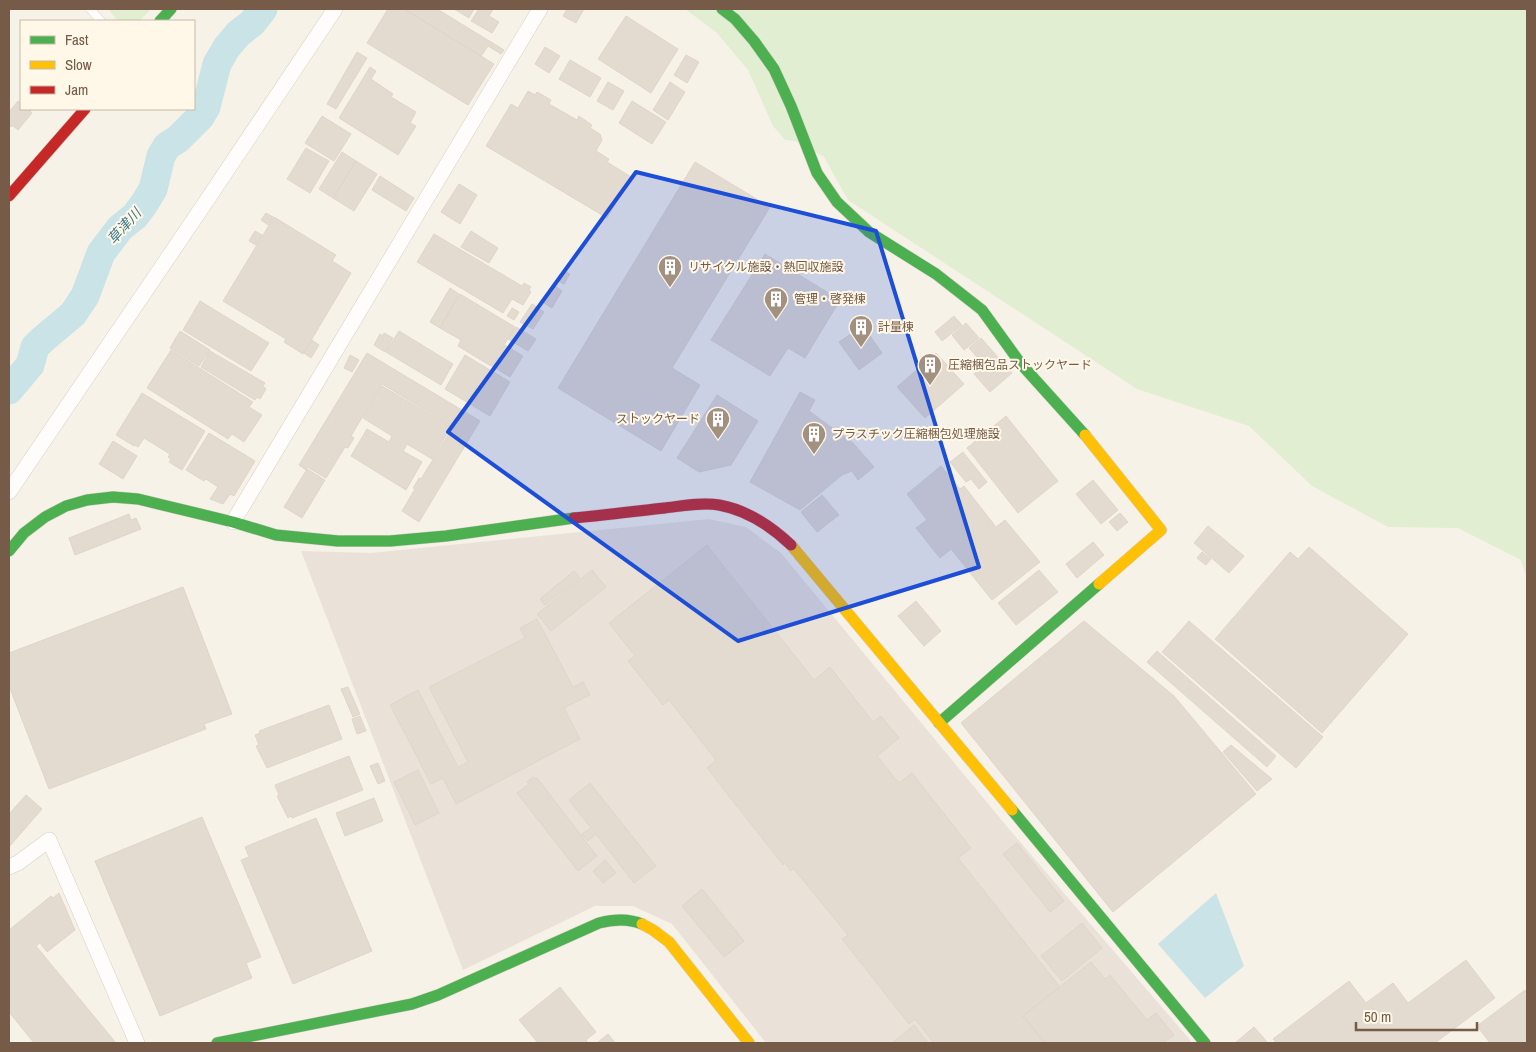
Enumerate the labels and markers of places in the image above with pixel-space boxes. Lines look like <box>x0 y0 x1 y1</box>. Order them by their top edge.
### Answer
building icon: リサイクル施設・熱回収施設 <box>657 254 683 288</box>
place label: リサイクル施設・熱回収施設 <box>688 259 843 275</box>
building icon: 管理・啓発棟 <box>763 286 789 320</box>
place label: 管理・啓発棟 <box>794 291 866 307</box>
building icon: 計量棟 <box>848 314 874 348</box>
place label: 計量棟 <box>878 319 914 335</box>
building icon: 圧縮梱包品ストックヤード <box>917 352 943 386</box>
place label: 圧縮梱包品ストックヤード <box>948 357 1092 373</box>
building icon: ストックヤード <box>705 406 731 440</box>
place label: ストックヤード <box>616 411 700 427</box>
building icon: プラスチック圧縮梱包処理施設 <box>801 421 827 455</box>
place label: プラスチック圧縮梱包処理施設 <box>832 426 1000 442</box>

